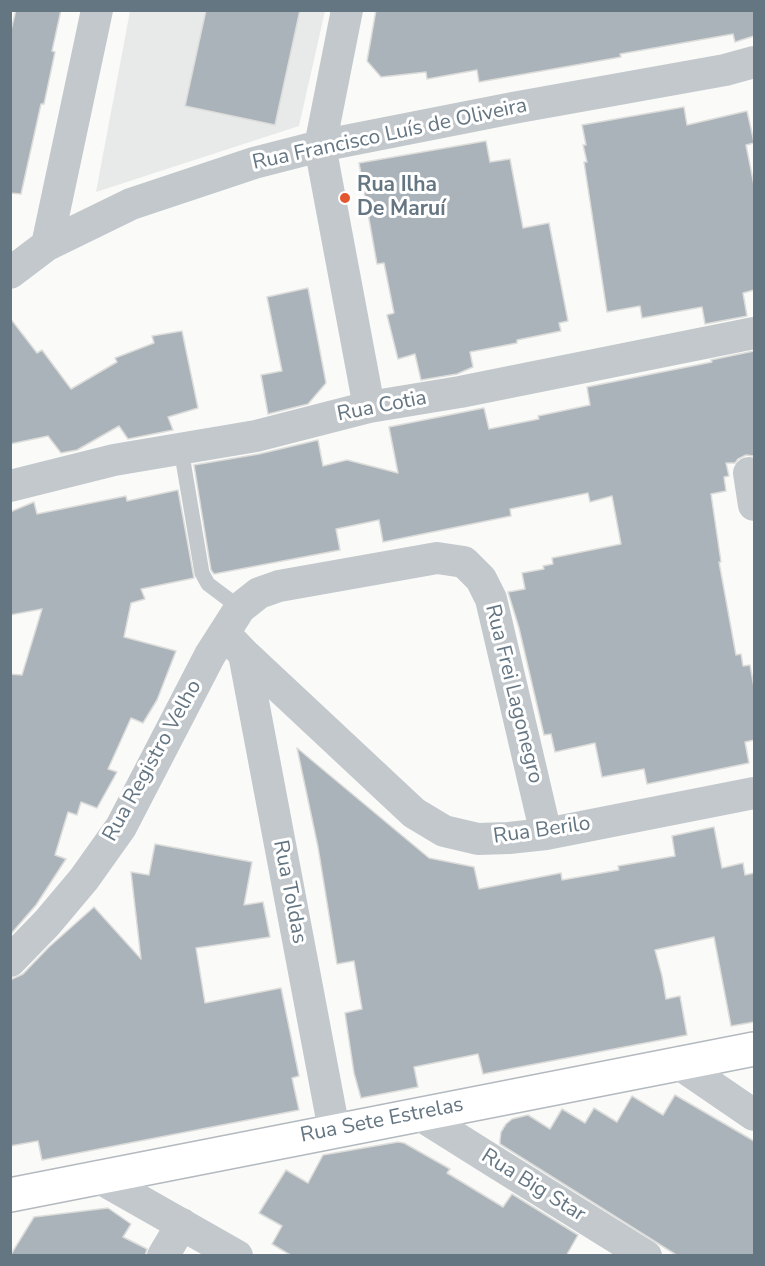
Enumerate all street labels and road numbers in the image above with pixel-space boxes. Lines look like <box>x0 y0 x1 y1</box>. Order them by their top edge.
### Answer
street label: Rua Francisco Luís de Oliveira <box>250 94 530 176</box>
street label: Rua Cotia <box>335 386 429 428</box>
street label: Rua Frei Lagonegro <box>479 602 547 786</box>
street label: Rua Registro Velho <box>98 676 208 846</box>
street label: Rua Berilo <box>492 812 592 850</box>
street label: Rua Toldas <box>267 838 311 946</box>
street label: Rua Sete Estrelas <box>298 1093 466 1149</box>
street label: Rua Big Star <box>476 1144 590 1228</box>

